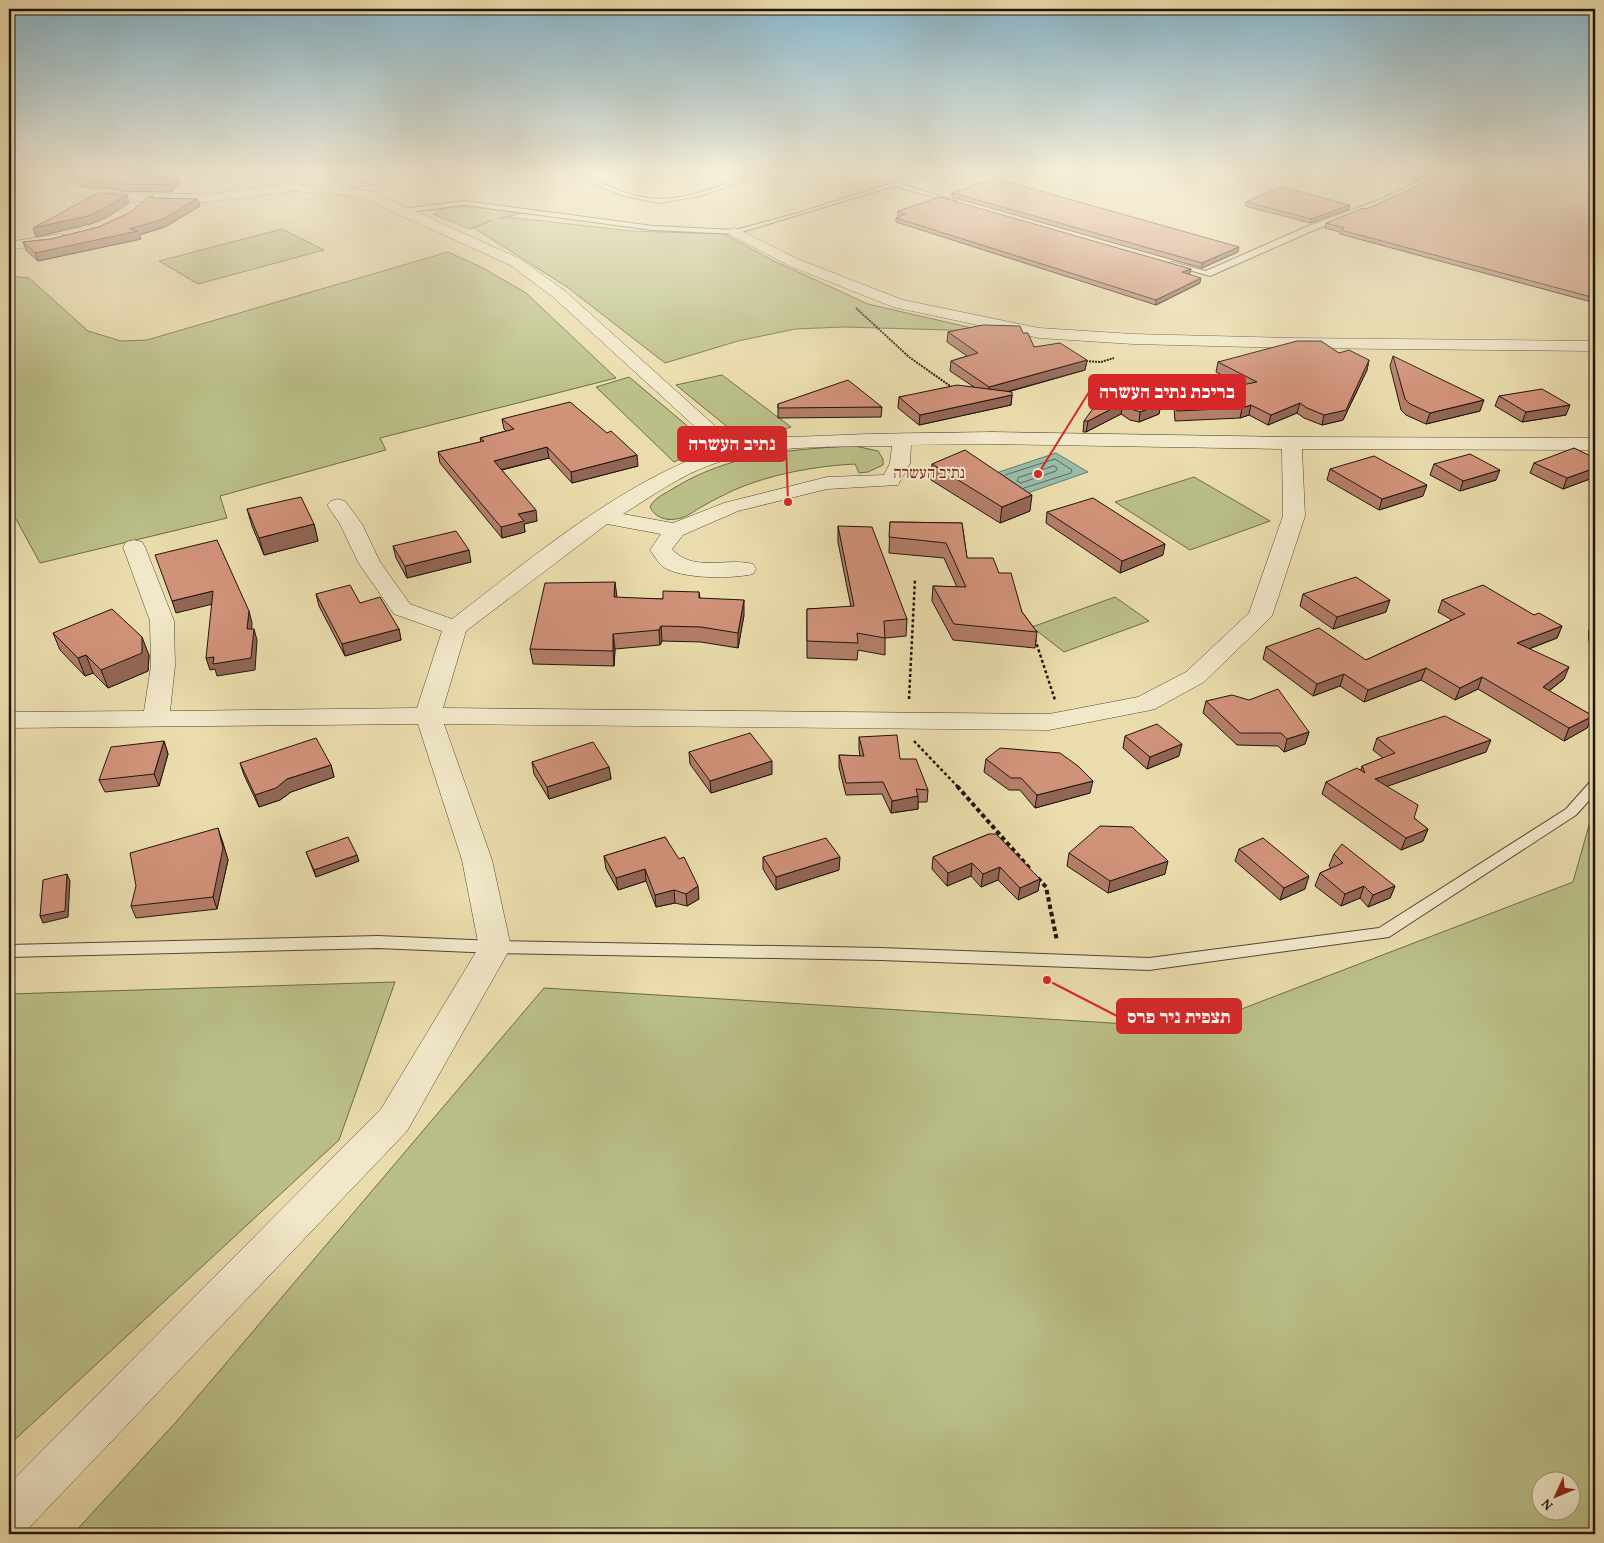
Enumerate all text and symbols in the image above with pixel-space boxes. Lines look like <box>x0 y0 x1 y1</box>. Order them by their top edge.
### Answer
callout: בריכת נתיב העשרה <box>1089 375 1245 409</box>
text: בריכת נתיב העשרה <box>1099 377 1235 405</box>
callout: נתיב העשרה <box>678 427 786 461</box>
text: נתיב העשרה <box>688 429 776 457</box>
district label: נתיב העשרה <box>893 460 965 484</box>
callout: תצפית ניר פרס <box>1117 999 1241 1033</box>
text: תצפית ניר פרס <box>1127 1002 1231 1030</box>
north arrow <box>1532 1470 1582 1520</box>
text: N <box>1536 1494 1557 1515</box>

